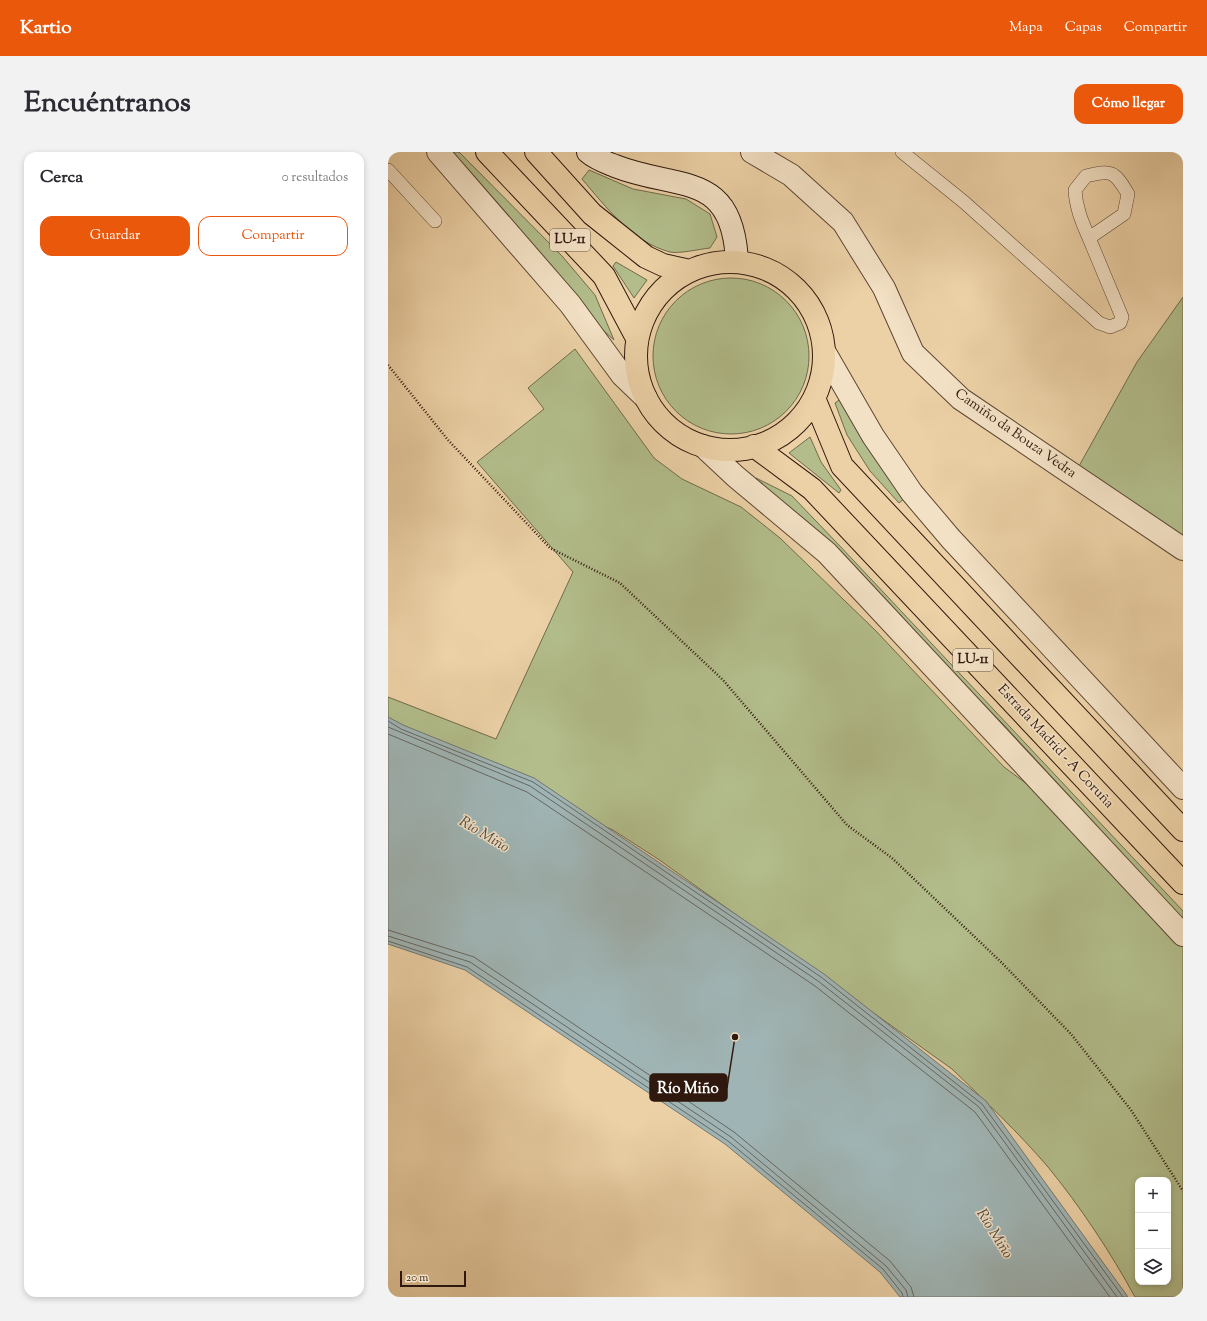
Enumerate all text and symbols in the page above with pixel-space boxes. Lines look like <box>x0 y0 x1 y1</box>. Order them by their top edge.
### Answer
text: Kartio <box>20 15 72 42</box>
text: Mapa <box>1009 18 1043 38</box>
text: Capas <box>1065 18 1102 38</box>
text: Compartir <box>1124 18 1187 38</box>
text: Encuéntranos <box>24 84 191 124</box>
button: Cómo llegar <box>1074 84 1183 124</box>
text: Cerca <box>40 166 83 190</box>
text: 0 resultados <box>282 169 348 187</box>
button: Guardar <box>40 216 190 256</box>
button: Compartir <box>198 216 348 256</box>
road number: LU-11 <box>550 229 590 251</box>
street label: Camiño da Bouza Vedra <box>950 384 1080 484</box>
road number: LU-11 <box>953 649 993 671</box>
street label: Estrada Madrid - A Coruña <box>992 680 1118 814</box>
water label: Río Miño <box>455 812 513 858</box>
callout: Río Miño <box>650 1074 727 1101</box>
text: Río Miño <box>657 1079 719 1100</box>
map controls <box>1135 1177 1171 1285</box>
button: + <box>1135 1177 1171 1213</box>
water label: Río Miño <box>971 1205 1018 1263</box>
button: − <box>1135 1213 1171 1249</box>
button: layers <box>1135 1249 1171 1285</box>
scale bar <box>400 1269 466 1288</box>
text: 20 m <box>406 1270 428 1286</box>

